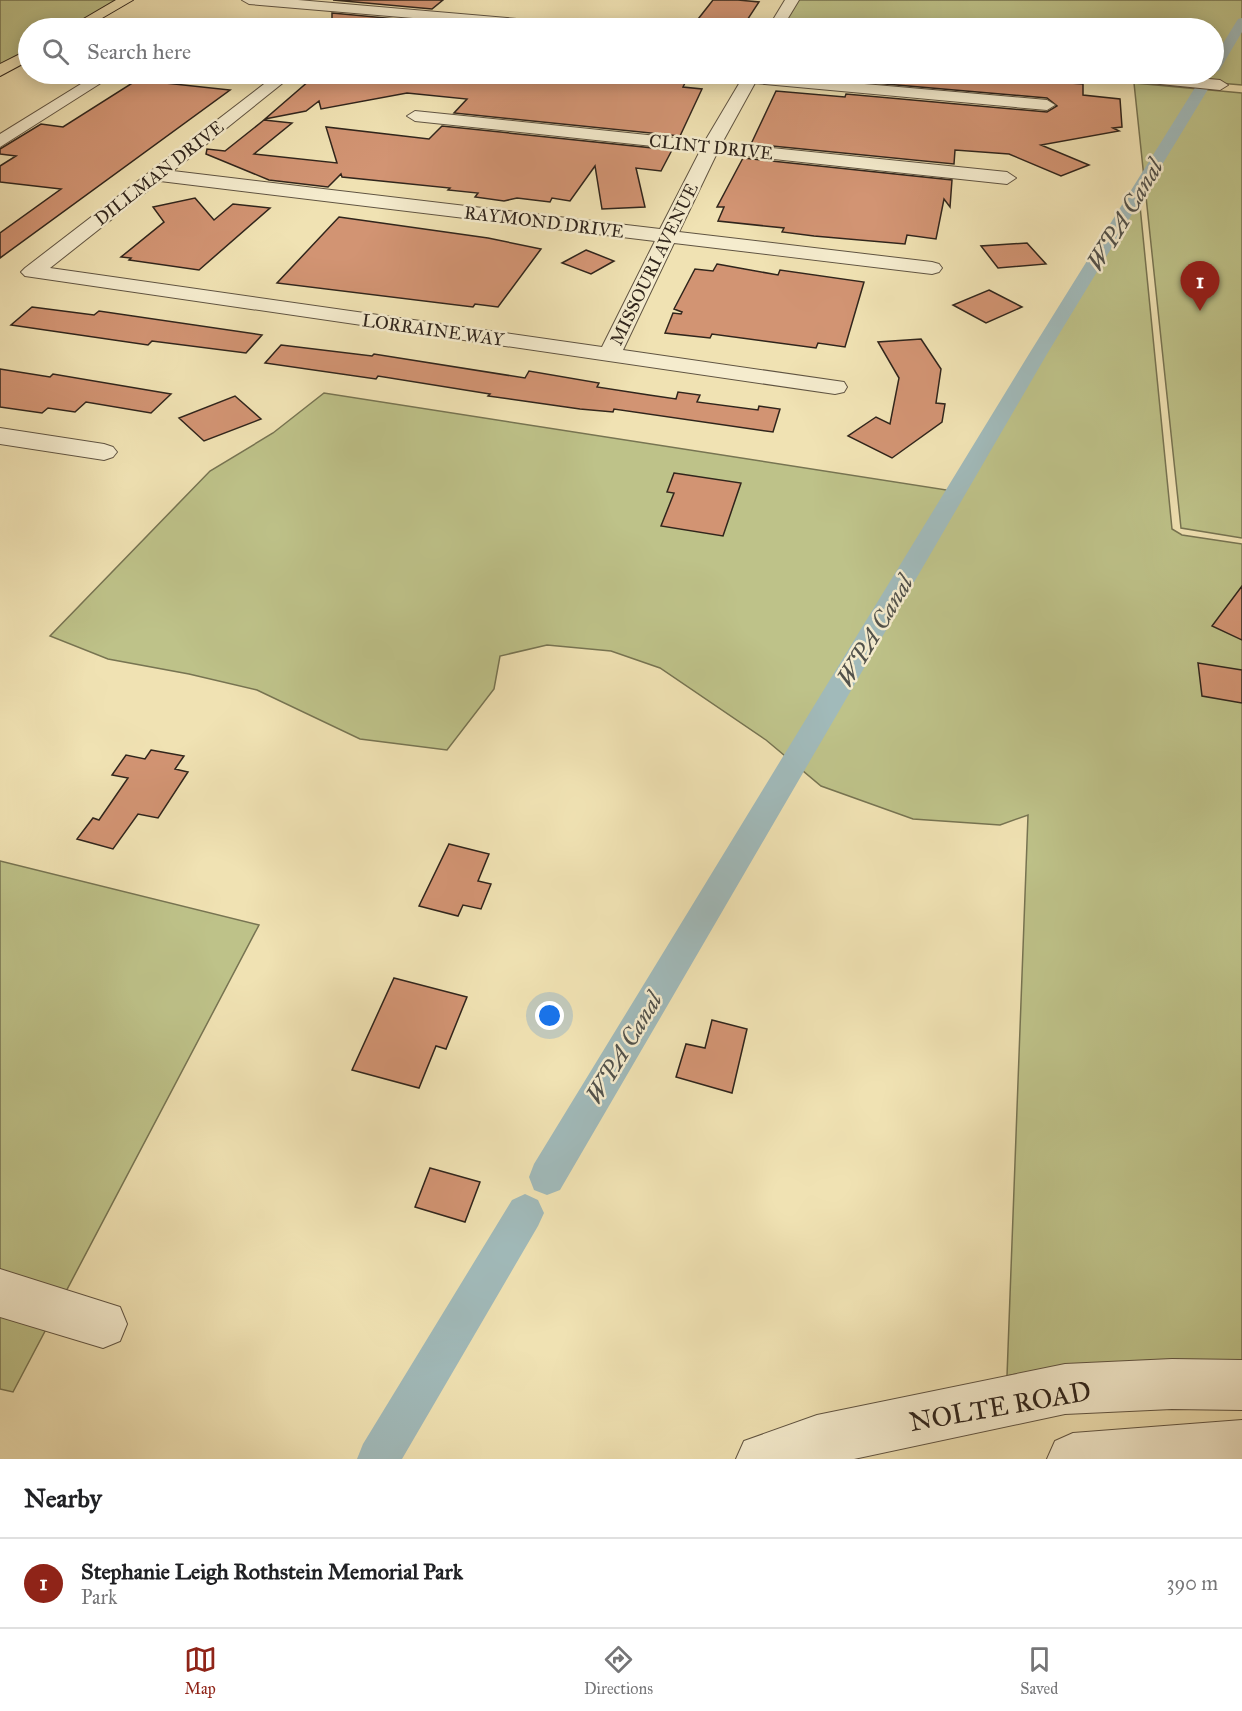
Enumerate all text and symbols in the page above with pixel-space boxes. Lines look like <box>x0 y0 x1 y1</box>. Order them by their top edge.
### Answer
search box <box>18 18 1224 84</box>
icon: search <box>39 35 72 68</box>
text: Search here <box>87 38 191 65</box>
street label: DILLMAN DRIVE <box>90 116 228 230</box>
street label: CLINT DRIVE <box>648 130 774 164</box>
water label: WPA Canal <box>1080 152 1171 276</box>
street label: MISSOURI AVENUE <box>605 179 703 349</box>
street label: RAYMOND DRIVE <box>463 201 625 243</box>
pin: 1 <box>1180 262 1220 311</box>
street label: LORRAINE WAY <box>360 309 506 351</box>
water label: WPA Canal <box>830 568 921 692</box>
water label: WPA Canal <box>579 985 670 1109</box>
your location <box>535 1001 564 1030</box>
street label: NOLTE ROAD <box>907 1374 1093 1438</box>
text: Nearby <box>24 1482 102 1514</box>
text: Stephanie Leigh Rothstein Memorial Park <box>81 1558 463 1585</box>
text: 1 <box>40 1571 47 1595</box>
text: 390 m <box>1167 1571 1218 1595</box>
text: Park <box>81 1585 117 1609</box>
tab: Map <box>184 1643 217 1698</box>
tab: Directions <box>584 1643 653 1698</box>
tab: Saved <box>1020 1643 1058 1698</box>

